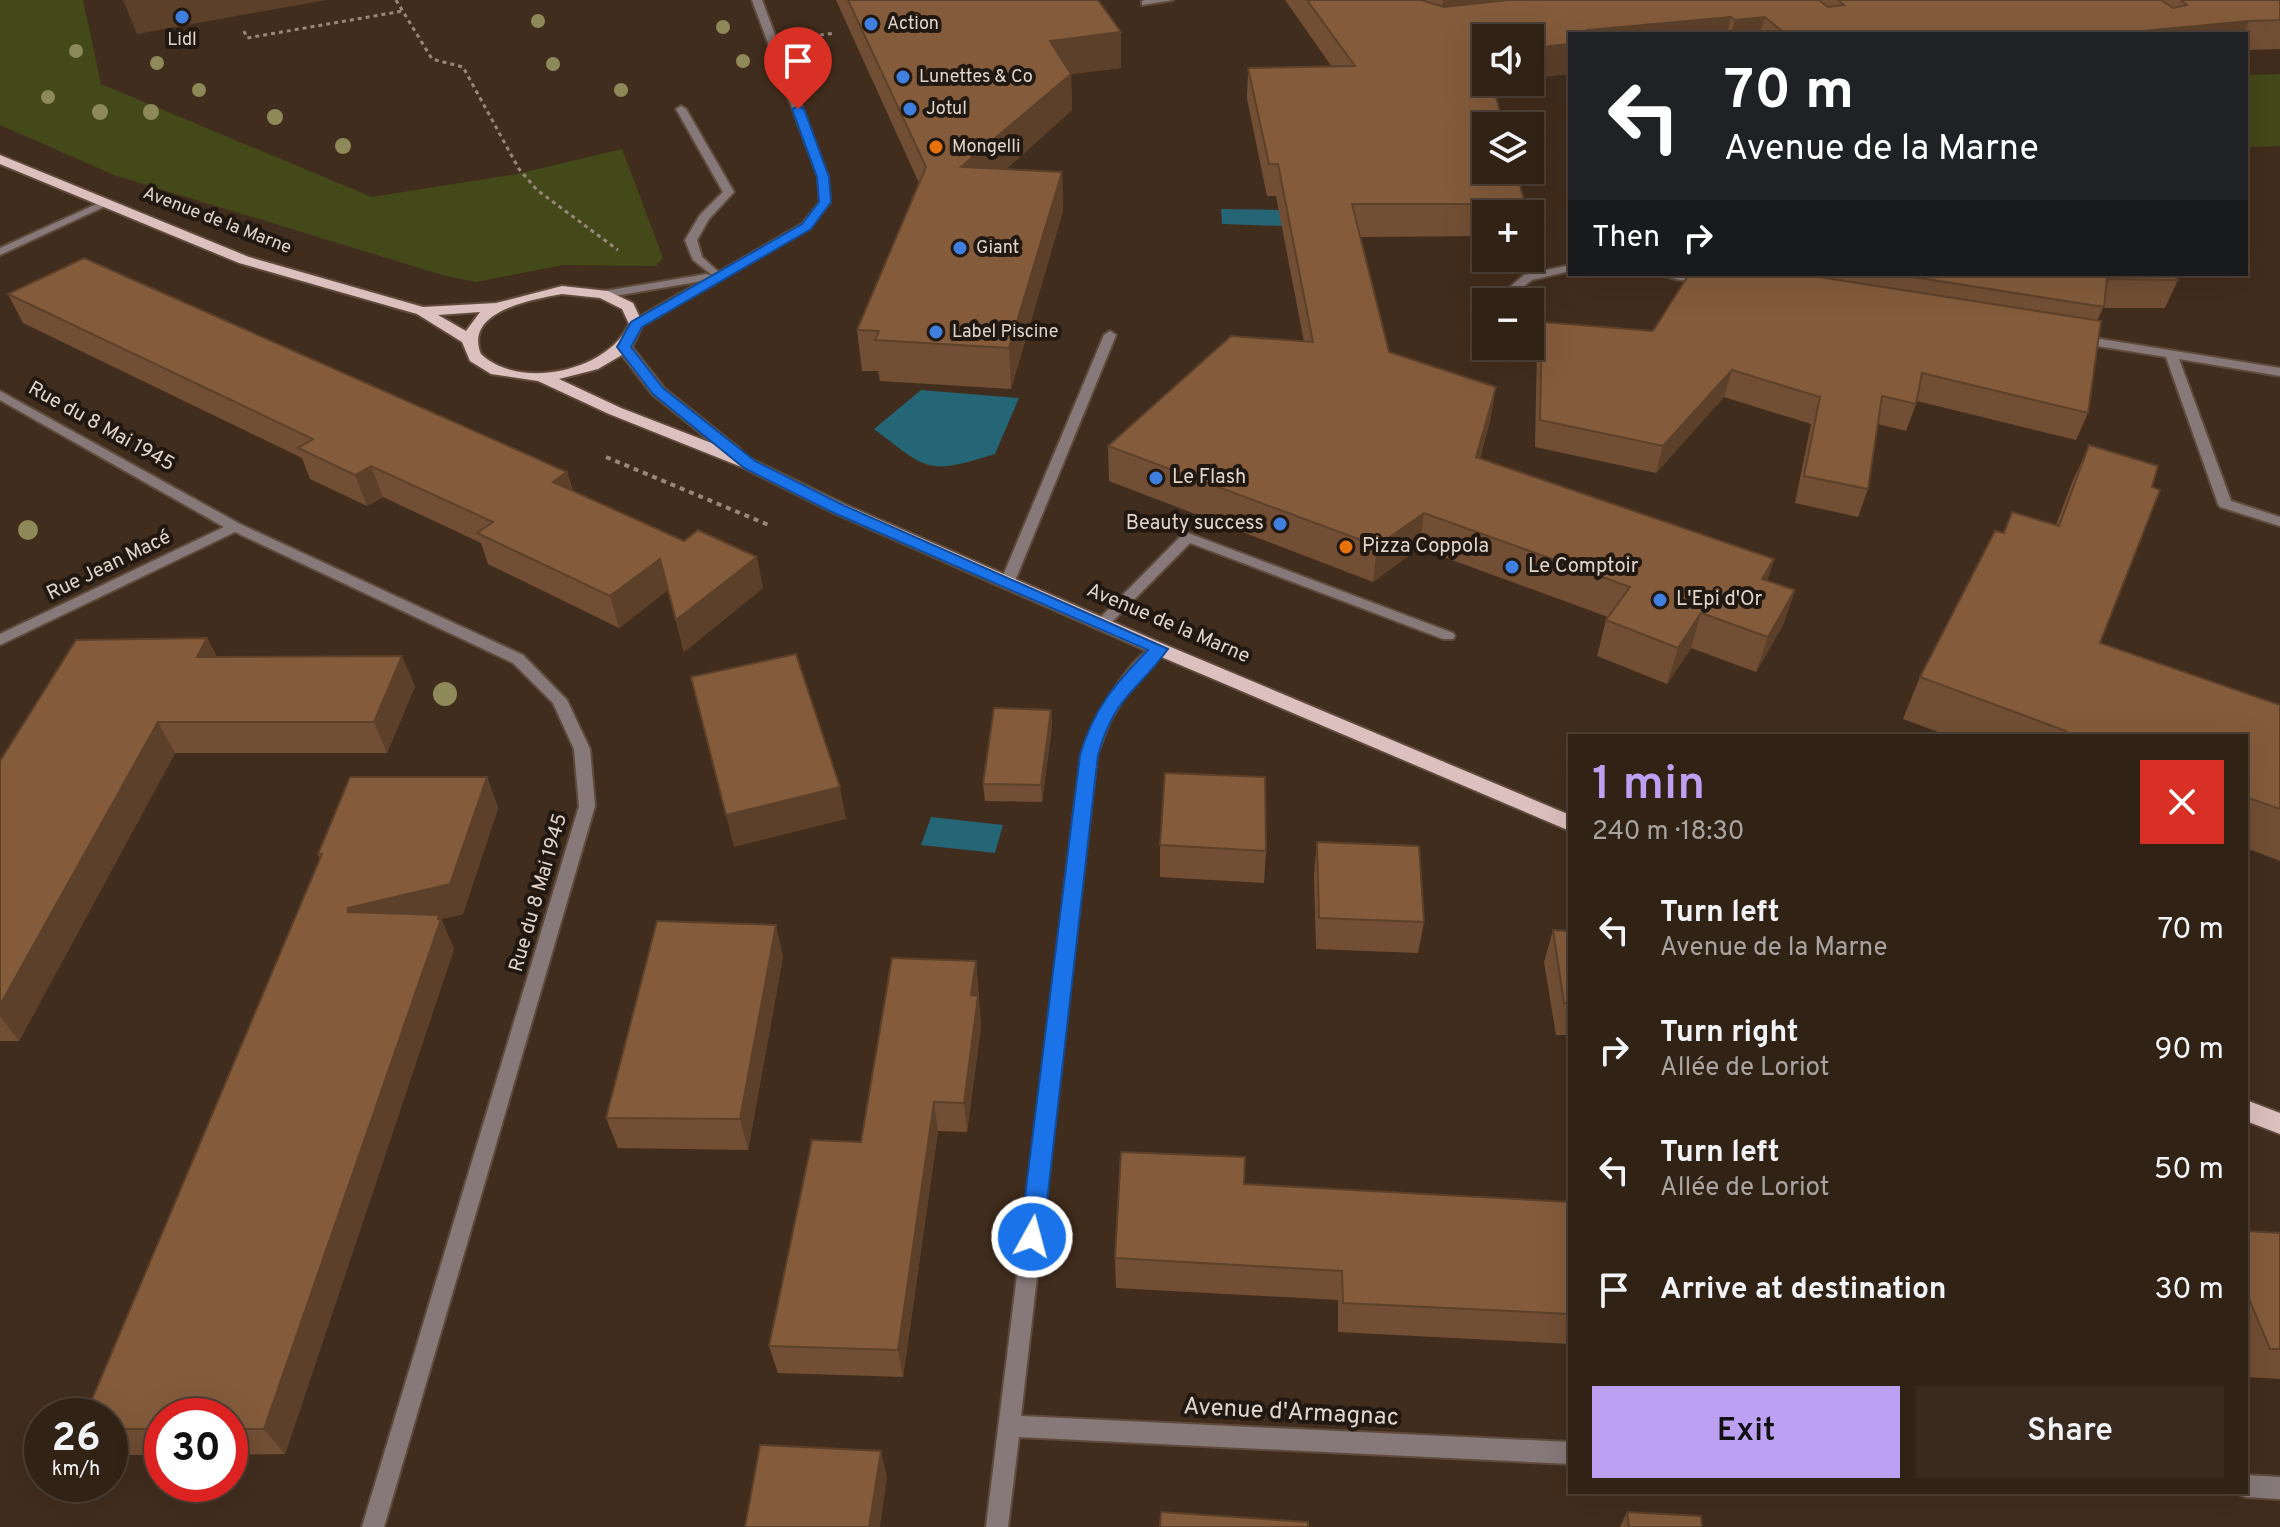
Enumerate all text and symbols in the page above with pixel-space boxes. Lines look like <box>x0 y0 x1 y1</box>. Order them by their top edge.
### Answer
marker: Lidl <box>173 8 191 26</box>
place label: Action <box>887 13 939 36</box>
marker: Action <box>862 15 880 33</box>
map controls <box>1472 24 1544 360</box>
button: sound <box>1472 24 1544 96</box>
pin <box>764 27 832 109</box>
place label: Lidl <box>167 29 197 52</box>
icon: arrive <box>776 39 820 83</box>
text: 70 m <box>1724 58 1854 128</box>
icon: left <box>1592 64 1696 168</box>
place label: Lunettes & Co <box>919 66 1033 89</box>
marker: Lunettes & Co <box>894 68 912 86</box>
place label: Jotul <box>926 98 967 121</box>
marker: Jotul <box>901 100 919 118</box>
button: layers <box>1472 112 1544 184</box>
text: Avenue de la Marne <box>1724 127 2039 173</box>
place label: Mongelli <box>952 136 1021 159</box>
marker: Mongelli <box>927 138 945 156</box>
street label: Avenue de la Marne <box>139 182 295 260</box>
button: + <box>1472 200 1544 272</box>
icon: right <box>1676 216 1720 260</box>
text: Then <box>1592 220 1660 257</box>
place label: Giant <box>976 237 1019 260</box>
marker: Giant <box>951 239 969 257</box>
button: − <box>1472 288 1544 360</box>
place label: Label Piscine <box>952 321 1058 344</box>
marker: Label Piscine <box>927 323 945 341</box>
street label: Rue du 8 Mai 1945 <box>23 376 179 478</box>
place label: Le Flash <box>1172 465 1246 491</box>
marker: Le Flash <box>1147 469 1165 487</box>
place label: Beauty success <box>1126 511 1264 537</box>
marker: Beauty success <box>1271 515 1289 533</box>
street label: Rue Jean Macé <box>43 525 175 607</box>
place label: Pizza Coppola <box>1362 534 1489 560</box>
marker: Pizza Coppola <box>1337 538 1355 556</box>
place label: Le Comptoir <box>1528 554 1639 580</box>
marker: Le Comptoir <box>1503 558 1521 576</box>
street label: Avenue de la Marne <box>1082 578 1254 670</box>
place label: L'Epi d'Or <box>1676 587 1763 613</box>
marker: L'Epi d'Or <box>1651 591 1669 609</box>
text: 1 min <box>1592 756 1705 816</box>
button: close <box>2140 760 2224 844</box>
street label: Rue du 8 Mai 1945 <box>504 811 574 975</box>
text: 240 m · 18:30 <box>1592 816 1744 849</box>
text: Turn left <box>1660 895 1780 932</box>
icon: left <box>1592 908 1636 952</box>
text: 70 m <box>2158 912 2224 949</box>
text: Avenue de la Marne <box>1660 932 1887 965</box>
text: Turn right <box>1660 1015 1798 1052</box>
icon: right <box>1592 1028 1636 1072</box>
text: 90 m <box>2155 1032 2224 1069</box>
text: Allée de Loriot <box>1660 1052 1830 1085</box>
text: Turn left <box>1660 1135 1780 1172</box>
icon: left <box>1592 1148 1636 1192</box>
text: 50 m <box>2154 1152 2224 1189</box>
text: Allée de Loriot <box>1660 1172 1830 1205</box>
position arrow <box>990 1195 1074 1279</box>
icon: arrive <box>1592 1268 1636 1312</box>
text: Arrive at destination <box>1660 1272 1946 1309</box>
text: 30 m <box>2155 1272 2224 1309</box>
button: Exit <box>1592 1386 1900 1478</box>
button: Share <box>1916 1386 2224 1478</box>
street label: Avenue d'Armagnac <box>1182 1392 1400 1434</box>
speed limit sign: 30 <box>144 1398 248 1502</box>
text: 26 <box>51 1415 101 1465</box>
text: km/h <box>52 1457 100 1483</box>

